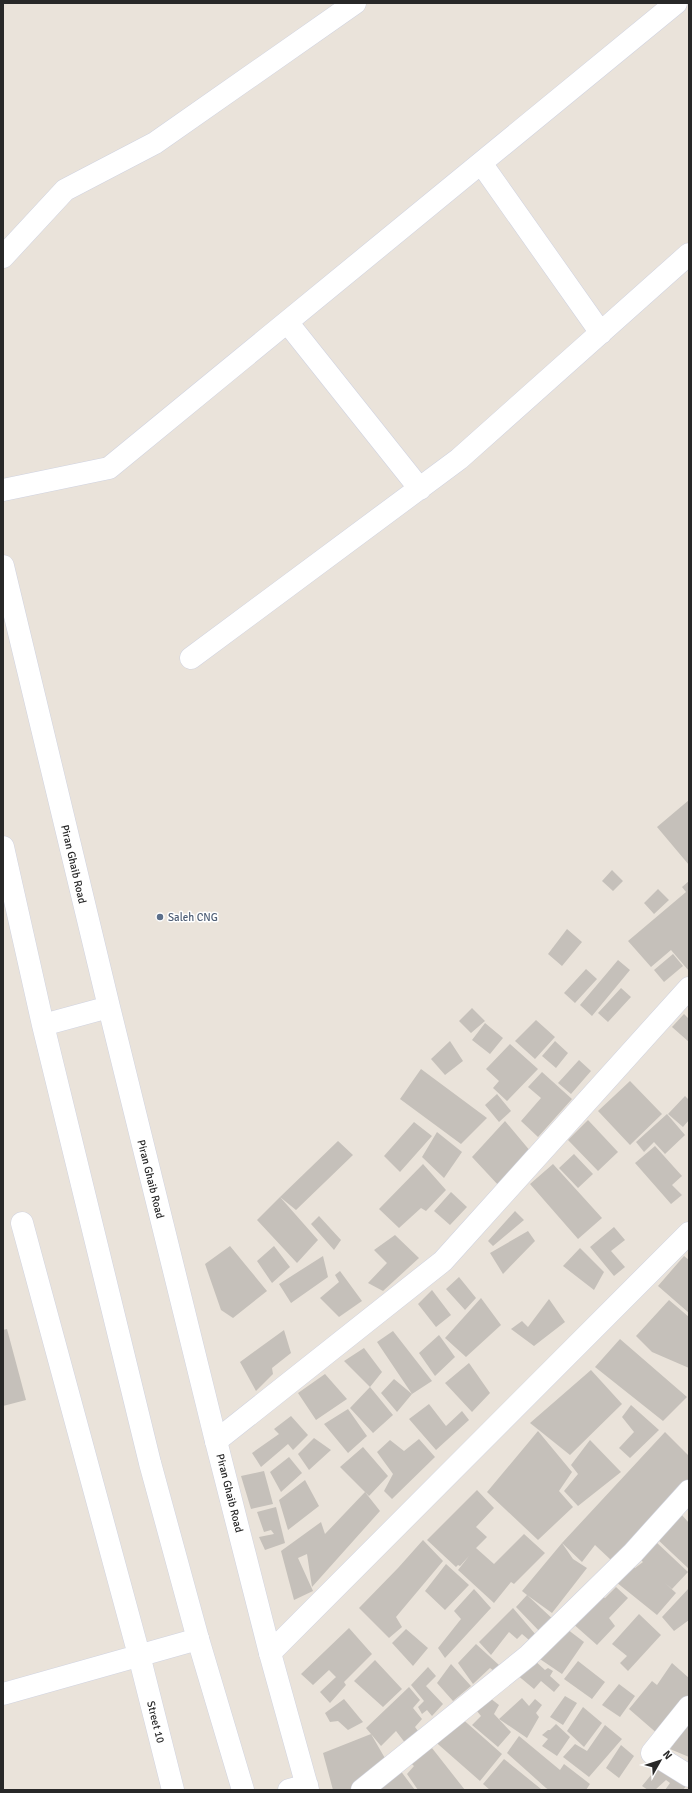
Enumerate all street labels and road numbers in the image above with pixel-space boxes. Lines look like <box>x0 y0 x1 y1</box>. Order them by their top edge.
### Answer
street label: Piran Ghaib Road <box>58 823 89 905</box>
street label: Piran Ghaib Road <box>134 1138 167 1220</box>
street label: Piran Ghaib Road <box>213 1452 246 1534</box>
street label: Street 10 <box>144 1700 167 1745</box>

